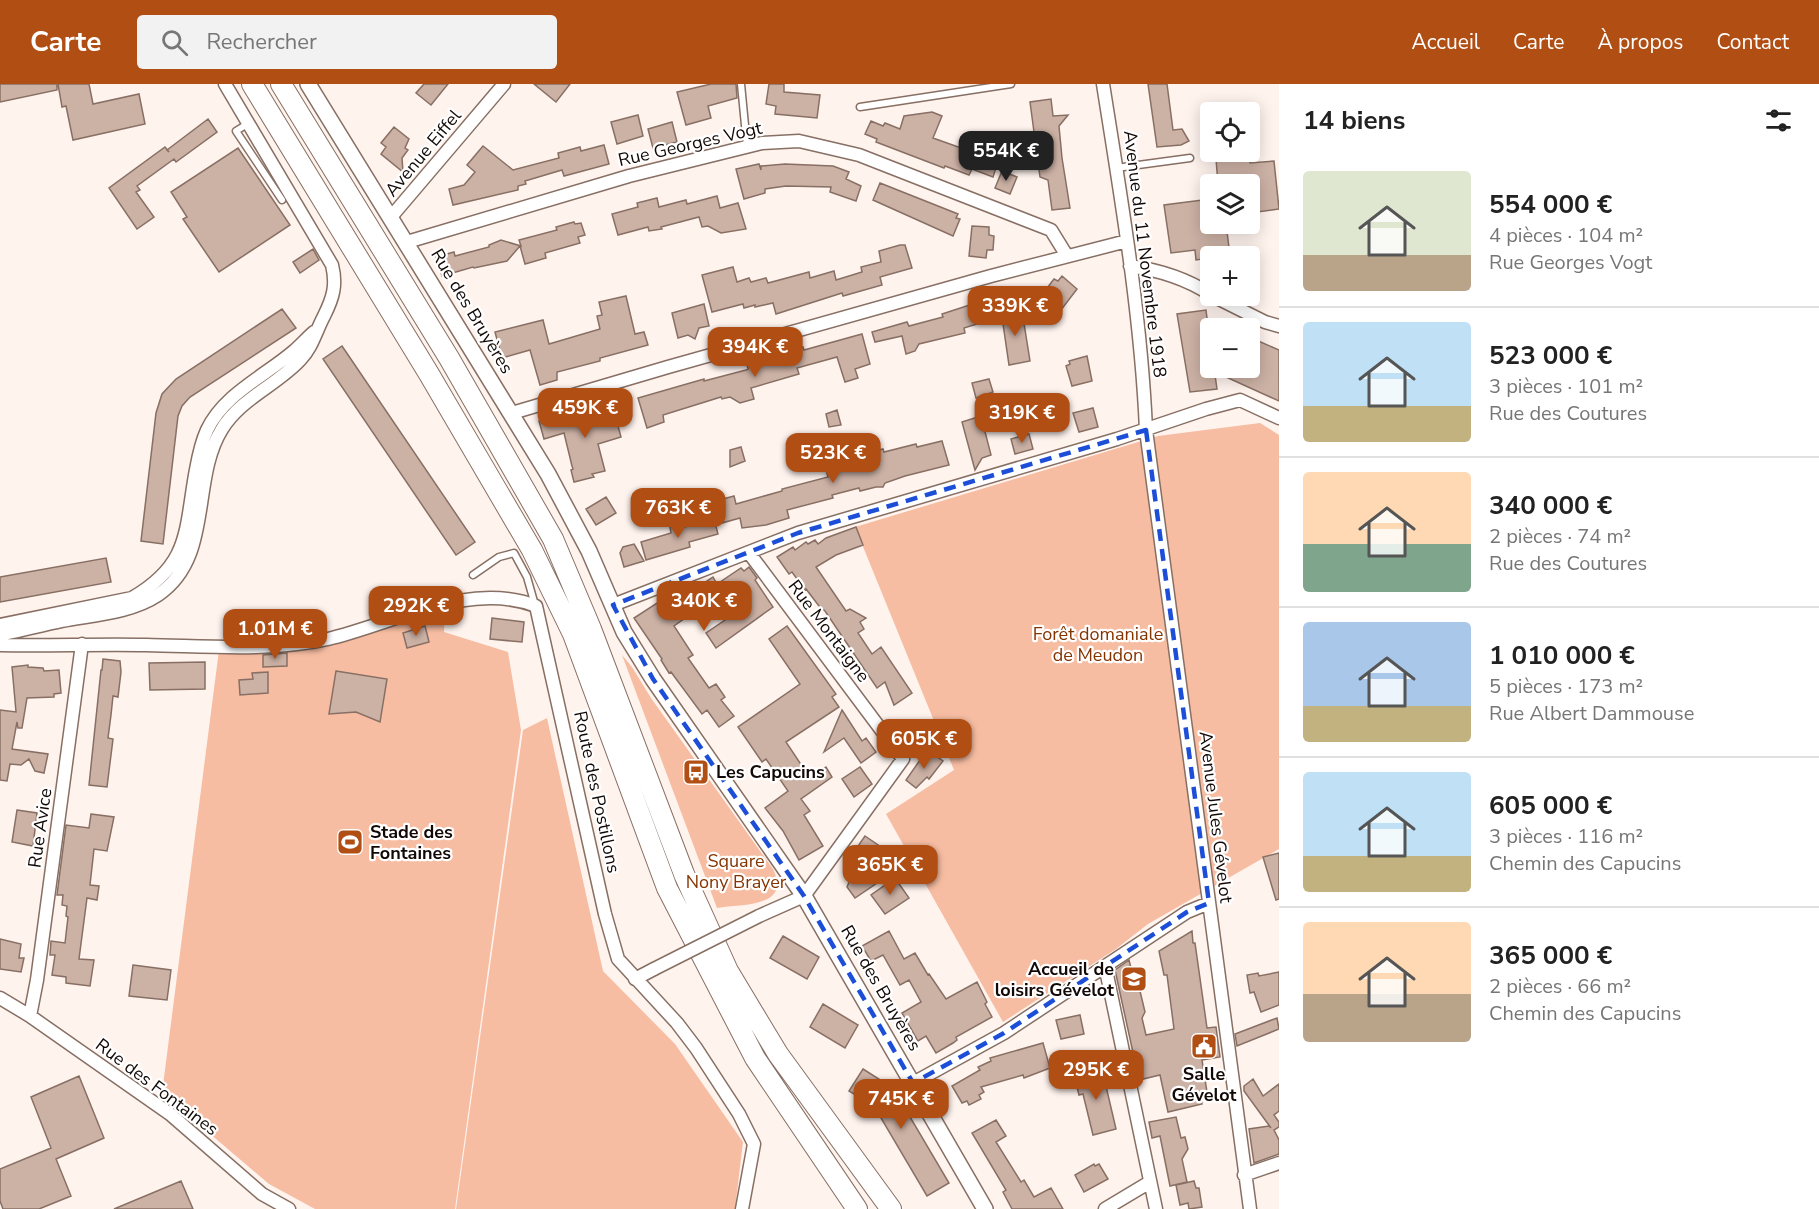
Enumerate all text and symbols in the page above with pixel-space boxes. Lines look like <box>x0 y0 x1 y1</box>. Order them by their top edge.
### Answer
search box <box>137 15 557 69</box>
text: Carte <box>30 23 101 61</box>
icon: search <box>158 26 191 59</box>
text: Rechercher <box>206 27 317 57</box>
text: Accueil <box>1411 28 1480 56</box>
text: Carte <box>1513 28 1564 56</box>
text: À propos <box>1597 28 1683 56</box>
text: Contact <box>1716 28 1789 56</box>
map controls <box>1200 102 1260 378</box>
button: locate <box>1200 102 1260 162</box>
text: 14 biens <box>1303 103 1405 138</box>
street label: Avenue Eiffel <box>379 104 467 202</box>
icon: filters <box>1762 104 1795 137</box>
street label: Rue Georges Vogt <box>616 116 765 172</box>
street label: Avenue du 11 Novembre 1918 <box>1118 129 1172 379</box>
pin: 554K € <box>957 131 1055 182</box>
text: 554K € <box>973 137 1039 164</box>
button: layers <box>1200 174 1260 234</box>
text: 554 000 € <box>1489 187 1612 222</box>
icon: home <box>1351 195 1423 267</box>
text: 4 pièces · 104 m² <box>1489 222 1643 249</box>
street label: Rue des Bruyères <box>425 244 519 378</box>
button: + <box>1200 246 1260 306</box>
text: Rue Georges Vogt <box>1489 249 1652 276</box>
pin: 339K € <box>966 286 1064 337</box>
text: 339K € <box>982 292 1048 319</box>
button: − <box>1200 318 1260 378</box>
pin: 394K € <box>706 327 804 378</box>
text: 394K € <box>722 333 788 360</box>
text: 523 000 € <box>1489 338 1612 373</box>
icon: home <box>1351 346 1423 418</box>
text: 3 pièces · 101 m² <box>1489 373 1643 400</box>
pin: 459K € <box>536 388 634 439</box>
pin: 319K € <box>973 393 1071 444</box>
text: 459K € <box>552 394 618 421</box>
text: 319K € <box>989 399 1055 426</box>
text: Rue des Coutures <box>1489 400 1647 427</box>
pin: 523K € <box>784 433 882 484</box>
text: 523K € <box>800 439 866 466</box>
pin: 763K € <box>629 488 727 539</box>
text: 340 000 € <box>1489 488 1612 523</box>
text: 763K € <box>645 494 711 521</box>
icon: home <box>1351 496 1423 568</box>
text: 2 pièces · 74 m² <box>1489 523 1631 550</box>
text: Rue des Coutures <box>1489 550 1647 577</box>
street label: Rue Montaigne <box>783 575 875 687</box>
pin: 340K € <box>655 581 753 632</box>
pin: 292K € <box>367 586 465 637</box>
text: 340K € <box>671 587 737 614</box>
text: 292K € <box>383 592 449 619</box>
pin: 1.01M € <box>220 609 330 660</box>
text: 1.01M € <box>237 615 313 642</box>
park label: Forêt domaniale de Meudon <box>1033 622 1163 667</box>
text: 1 010 000 € <box>1489 638 1635 673</box>
icon: home <box>1351 646 1423 718</box>
text: 5 pièces · 173 m² <box>1489 673 1643 700</box>
text: Rue Albert Dammouse <box>1489 700 1694 727</box>
street label: Route des Postillons <box>568 709 626 875</box>
pin: 605K € <box>875 719 973 770</box>
text: 605K € <box>891 725 957 752</box>
street label: Avenue Jules Gévelot <box>1194 730 1239 905</box>
bus stop icon: Les Capucins <box>681 757 711 787</box>
place label: Les Capucins <box>716 760 825 784</box>
street label: Rue Avice <box>23 787 57 869</box>
text: 605 000 € <box>1489 788 1612 823</box>
icon: home <box>1351 796 1423 868</box>
place label: Stade des Fontaines <box>370 820 453 865</box>
text: 3 pièces · 116 m² <box>1489 823 1643 850</box>
sports icon: Stade des Fontaines <box>335 827 365 857</box>
pin: 365K € <box>841 845 939 896</box>
park label: Square Nony Brayer <box>686 849 787 894</box>
text: Chemin des Capucins <box>1489 850 1681 877</box>
text: 365K € <box>857 851 923 878</box>
street label: Rue des Bruyères <box>835 921 927 1055</box>
text: 365 000 € <box>1489 938 1612 973</box>
icon: home <box>1351 946 1423 1018</box>
place label: Accueil de loisirs Gévelot <box>995 957 1114 1002</box>
school or university icon: Accueil de loisirs Gévelot <box>1119 964 1149 994</box>
text: 2 pièces · 66 m² <box>1489 973 1631 1000</box>
text: Chemin des Capucins <box>1489 1000 1681 1027</box>
public building icon: Salle Gévelot <box>1189 1031 1219 1061</box>
street label: Rue des Fontaines <box>91 1033 223 1141</box>
pin: 295K € <box>1047 1050 1145 1101</box>
text: 295K € <box>1063 1056 1129 1083</box>
place label: Salle Gévelot <box>1172 1062 1236 1107</box>
pin: 745K € <box>852 1079 950 1130</box>
text: 745K € <box>868 1085 934 1112</box>

